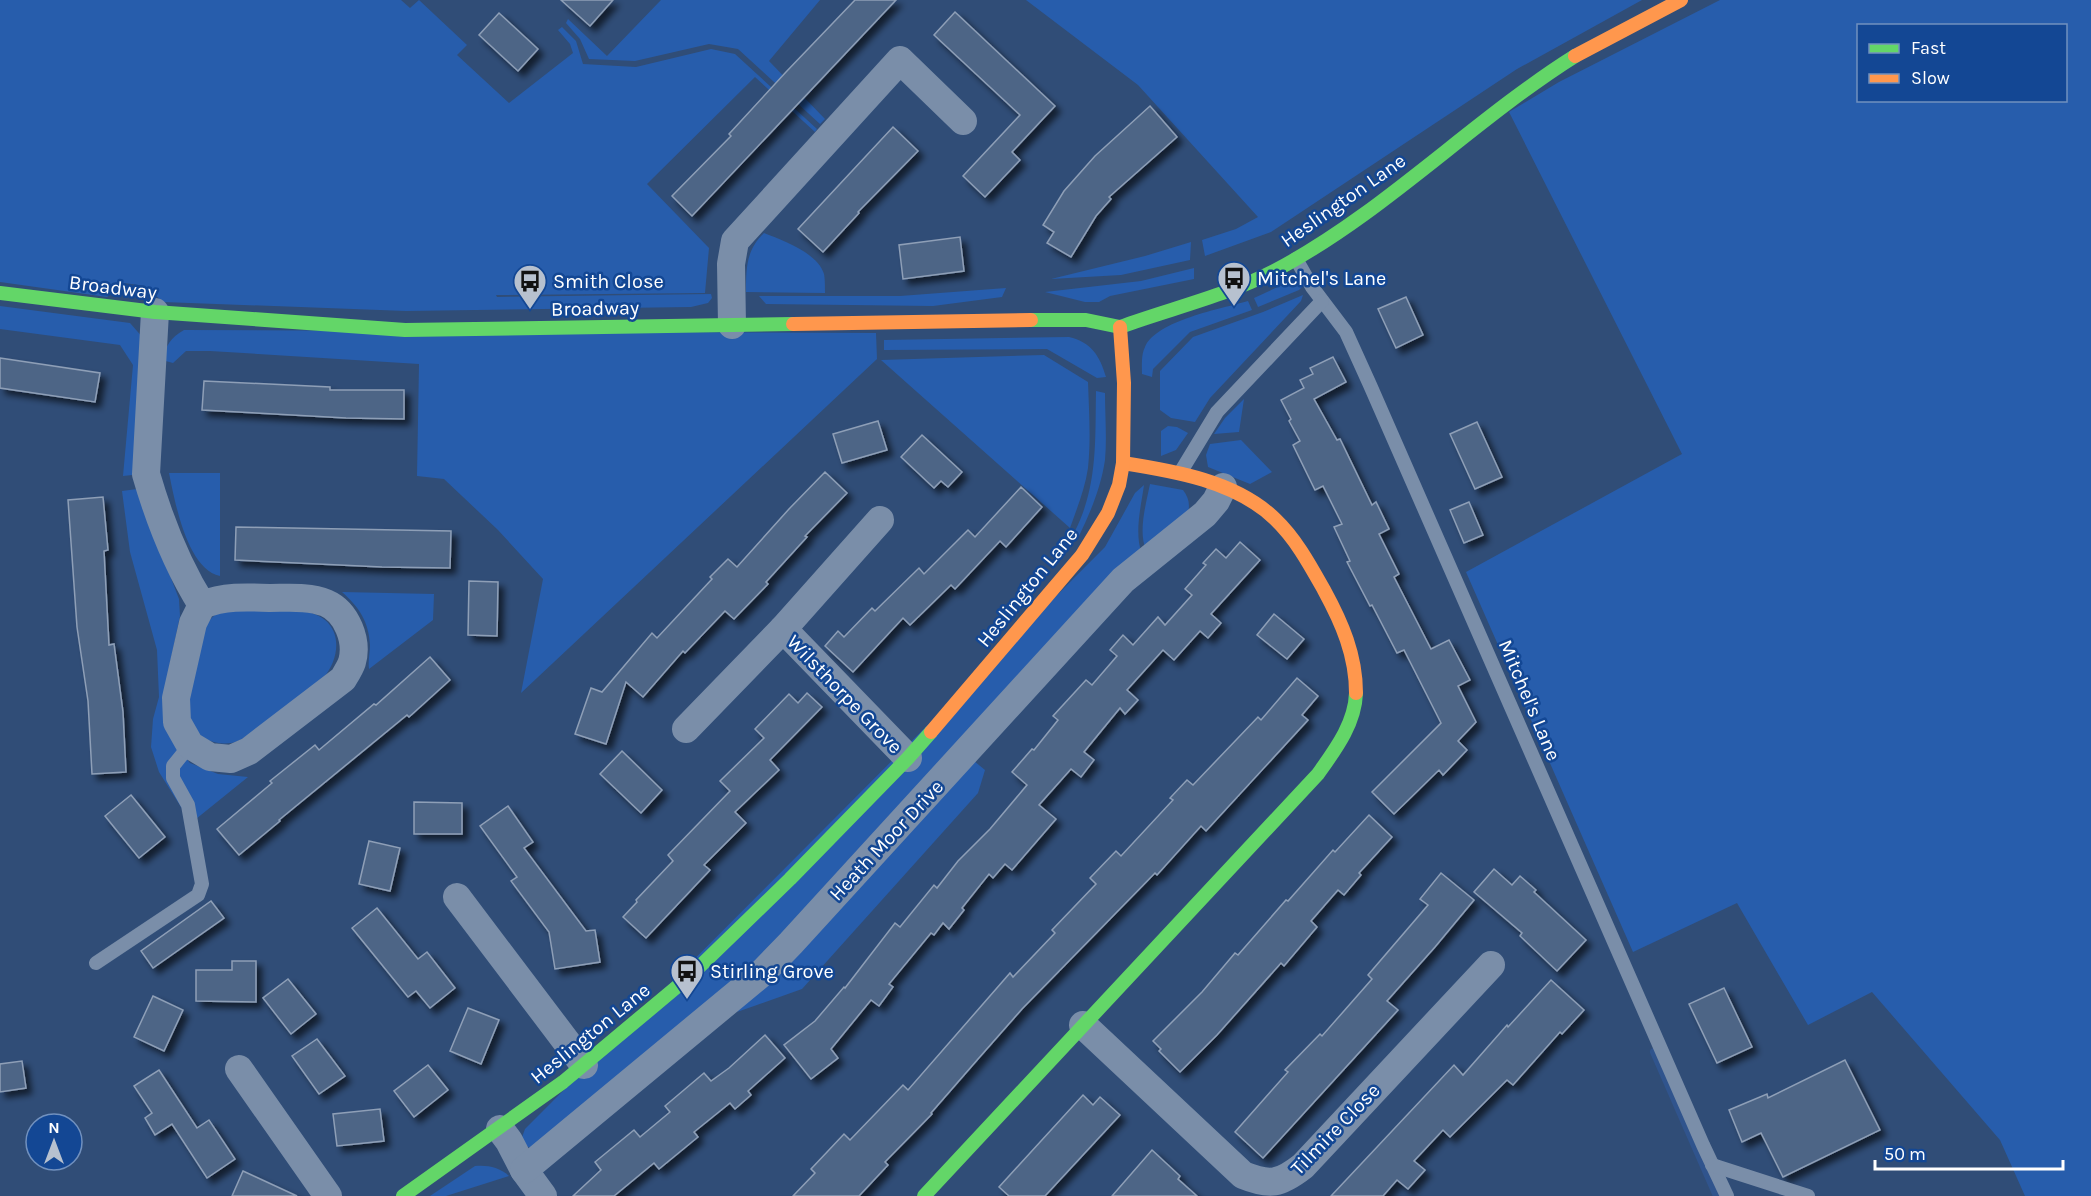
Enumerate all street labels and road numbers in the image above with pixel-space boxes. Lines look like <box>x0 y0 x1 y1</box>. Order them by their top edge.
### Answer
street label: Heslington Lane <box>1276 149 1410 252</box>
street label: Broadway <box>68 271 158 304</box>
street label: Broadway <box>551 296 639 321</box>
street label: Heslington Lane <box>972 523 1083 652</box>
street label: Wilsthorpe Grove <box>782 630 907 758</box>
street label: Mitchel's Lane <box>1494 636 1565 764</box>
street label: Heath Moor Drive <box>825 775 948 905</box>
street label: Heslington Lane <box>526 978 655 1089</box>
street label: Tilmire Close <box>1286 1079 1385 1180</box>

